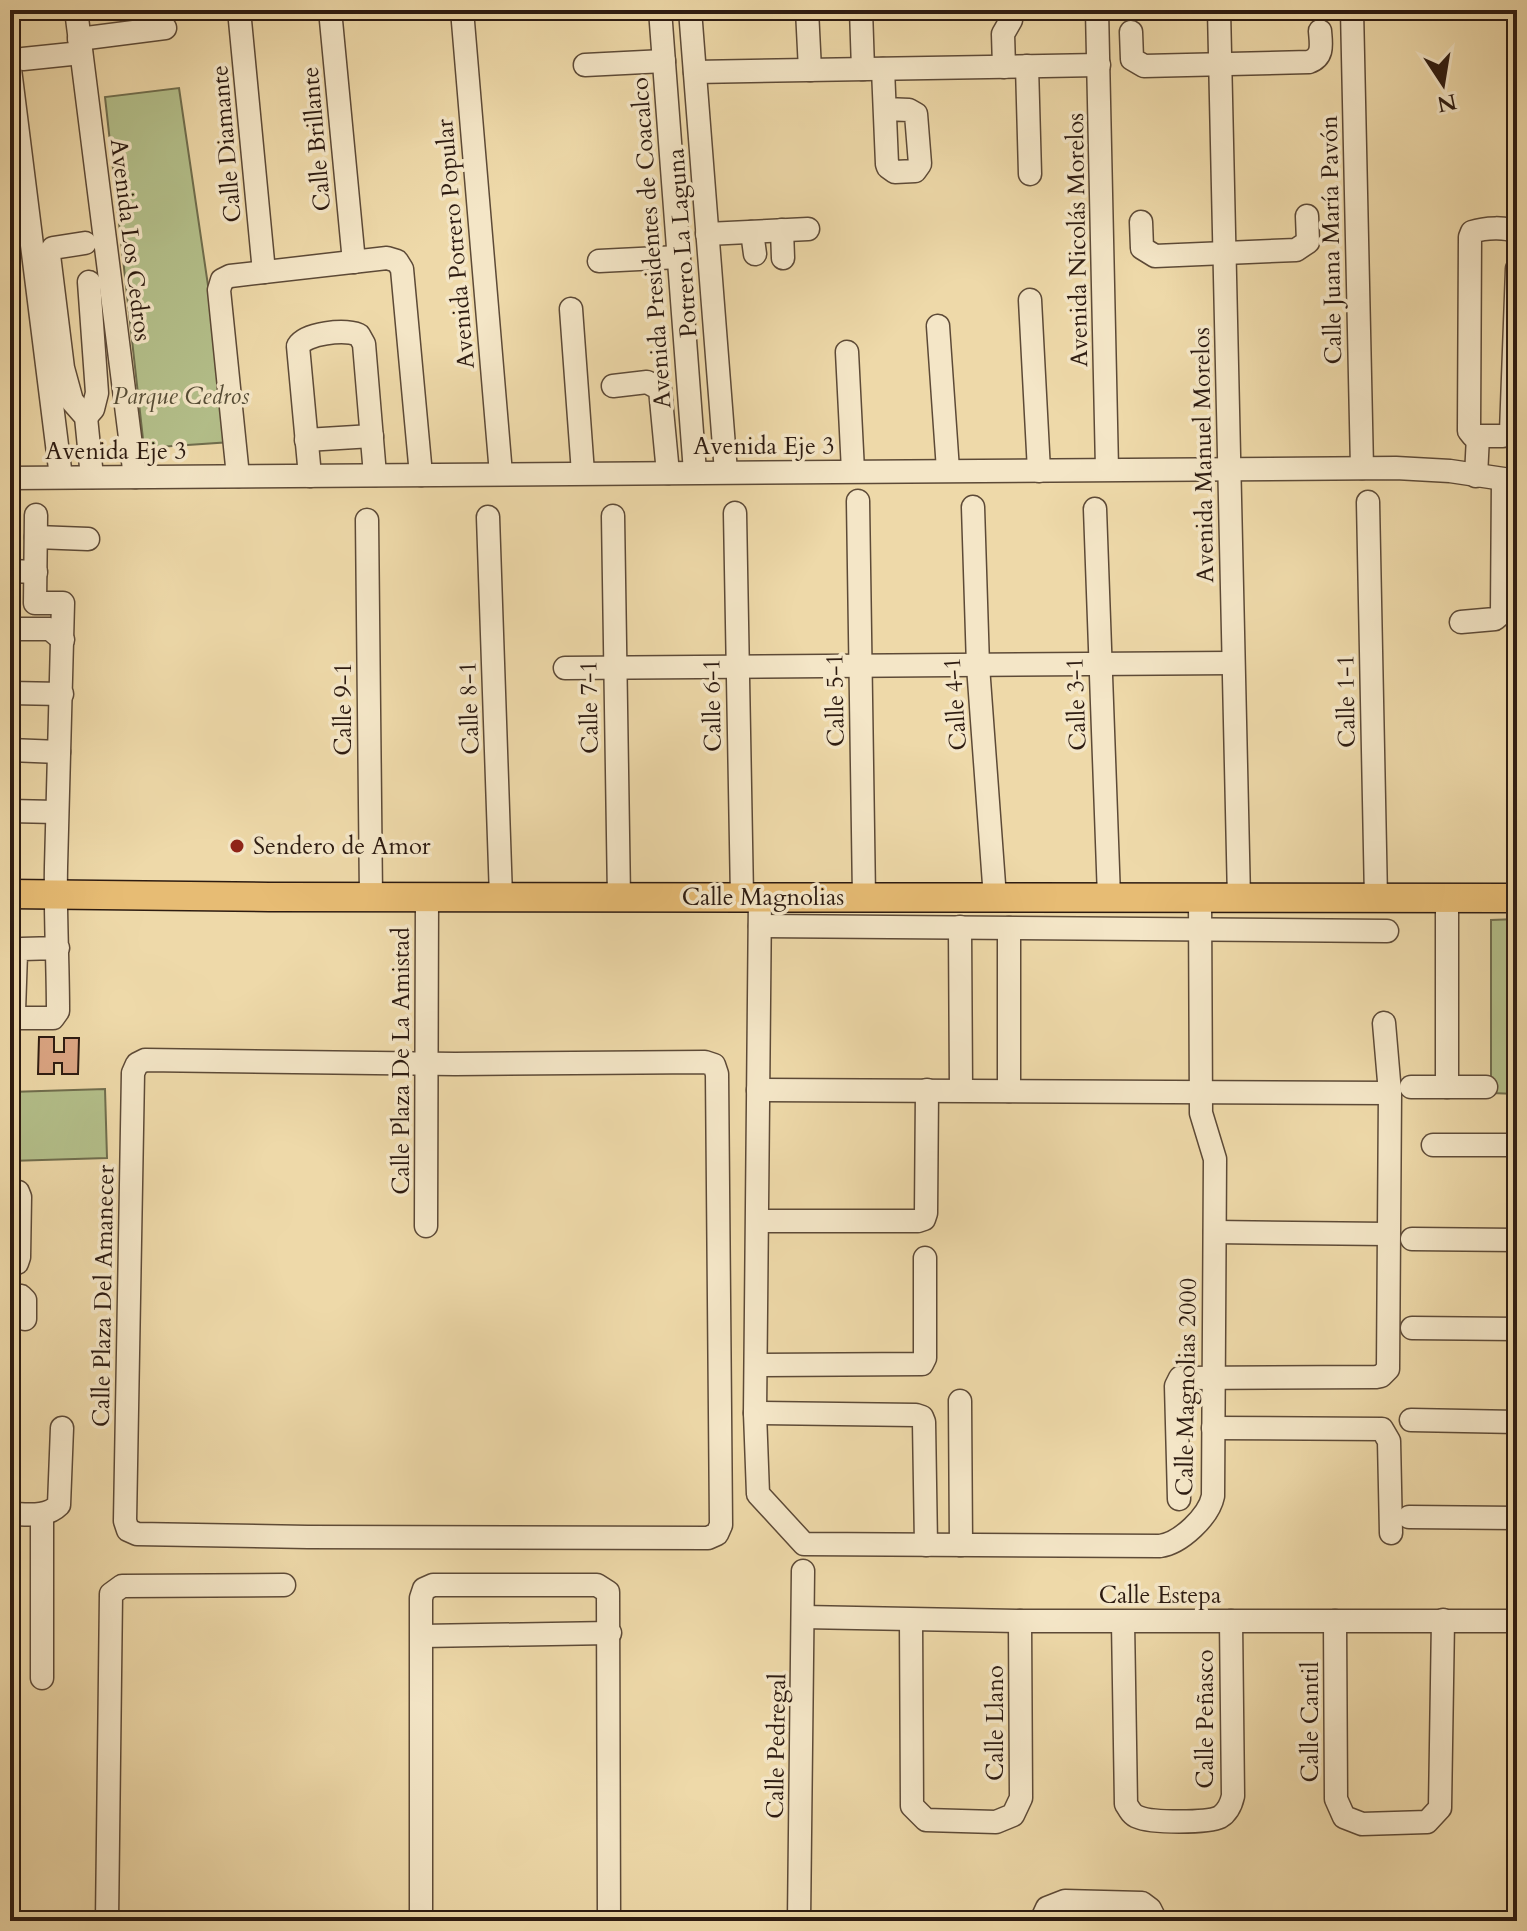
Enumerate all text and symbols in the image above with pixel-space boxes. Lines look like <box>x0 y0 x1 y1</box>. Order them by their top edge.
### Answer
north arrow <box>1403 44 1483 124</box>
street label: Calle Diamante <box>203 64 250 224</box>
street label: Calle Brillante <box>294 65 339 213</box>
street label: Avenida Presidentes de Coacalco <box>623 76 680 410</box>
text: N <box>1434 86 1459 119</box>
street label: Avenida Nicolás Morelos <box>1059 112 1096 368</box>
street label: Calle Juana María Pavón <box>1313 115 1350 365</box>
street label: Avenida Potrero Popular <box>428 117 483 370</box>
street label: Avenida Los Cedros <box>102 137 159 343</box>
street label: Potrero La Laguna <box>659 147 706 339</box>
street label: Avenida Manuel Morelos <box>1185 327 1222 583</box>
park label: Parque Cedros <box>113 380 249 413</box>
street label: Avenida Eje 3 <box>693 430 835 463</box>
street label: Avenida Eje 3 <box>45 435 187 468</box>
street label: Calle 5-1 <box>818 653 853 747</box>
street label: Calle 1-1 <box>1329 654 1364 748</box>
street label: Calle 4-1 <box>936 656 975 752</box>
street label: Calle 3-1 <box>1058 657 1095 751</box>
street label: Calle 6-1 <box>695 658 730 752</box>
street label: Calle 7-1 <box>572 660 607 754</box>
street label: Calle 8-1 <box>451 661 488 755</box>
street label: Calle 9-1 <box>327 662 360 756</box>
place label: Sendero de Amor <box>253 830 431 863</box>
marker: Sendero de Amor <box>228 837 246 855</box>
street label: Calle Magnolias <box>682 881 844 914</box>
street label: Calle Plaza De La Amistad <box>385 927 418 1195</box>
street label: Calle Plaza Del Amanecer <box>85 1164 122 1427</box>
street label: Calle Magnolias 2000 <box>1168 1278 1205 1496</box>
street label: Calle Estepa <box>1099 1579 1222 1612</box>
street label: Calle Peñasco <box>1189 1649 1222 1789</box>
street label: Calle Cantil <box>1294 1661 1327 1783</box>
street label: Calle Llano <box>979 1665 1012 1781</box>
street label: Calle Pedregal <box>759 1673 794 1819</box>

